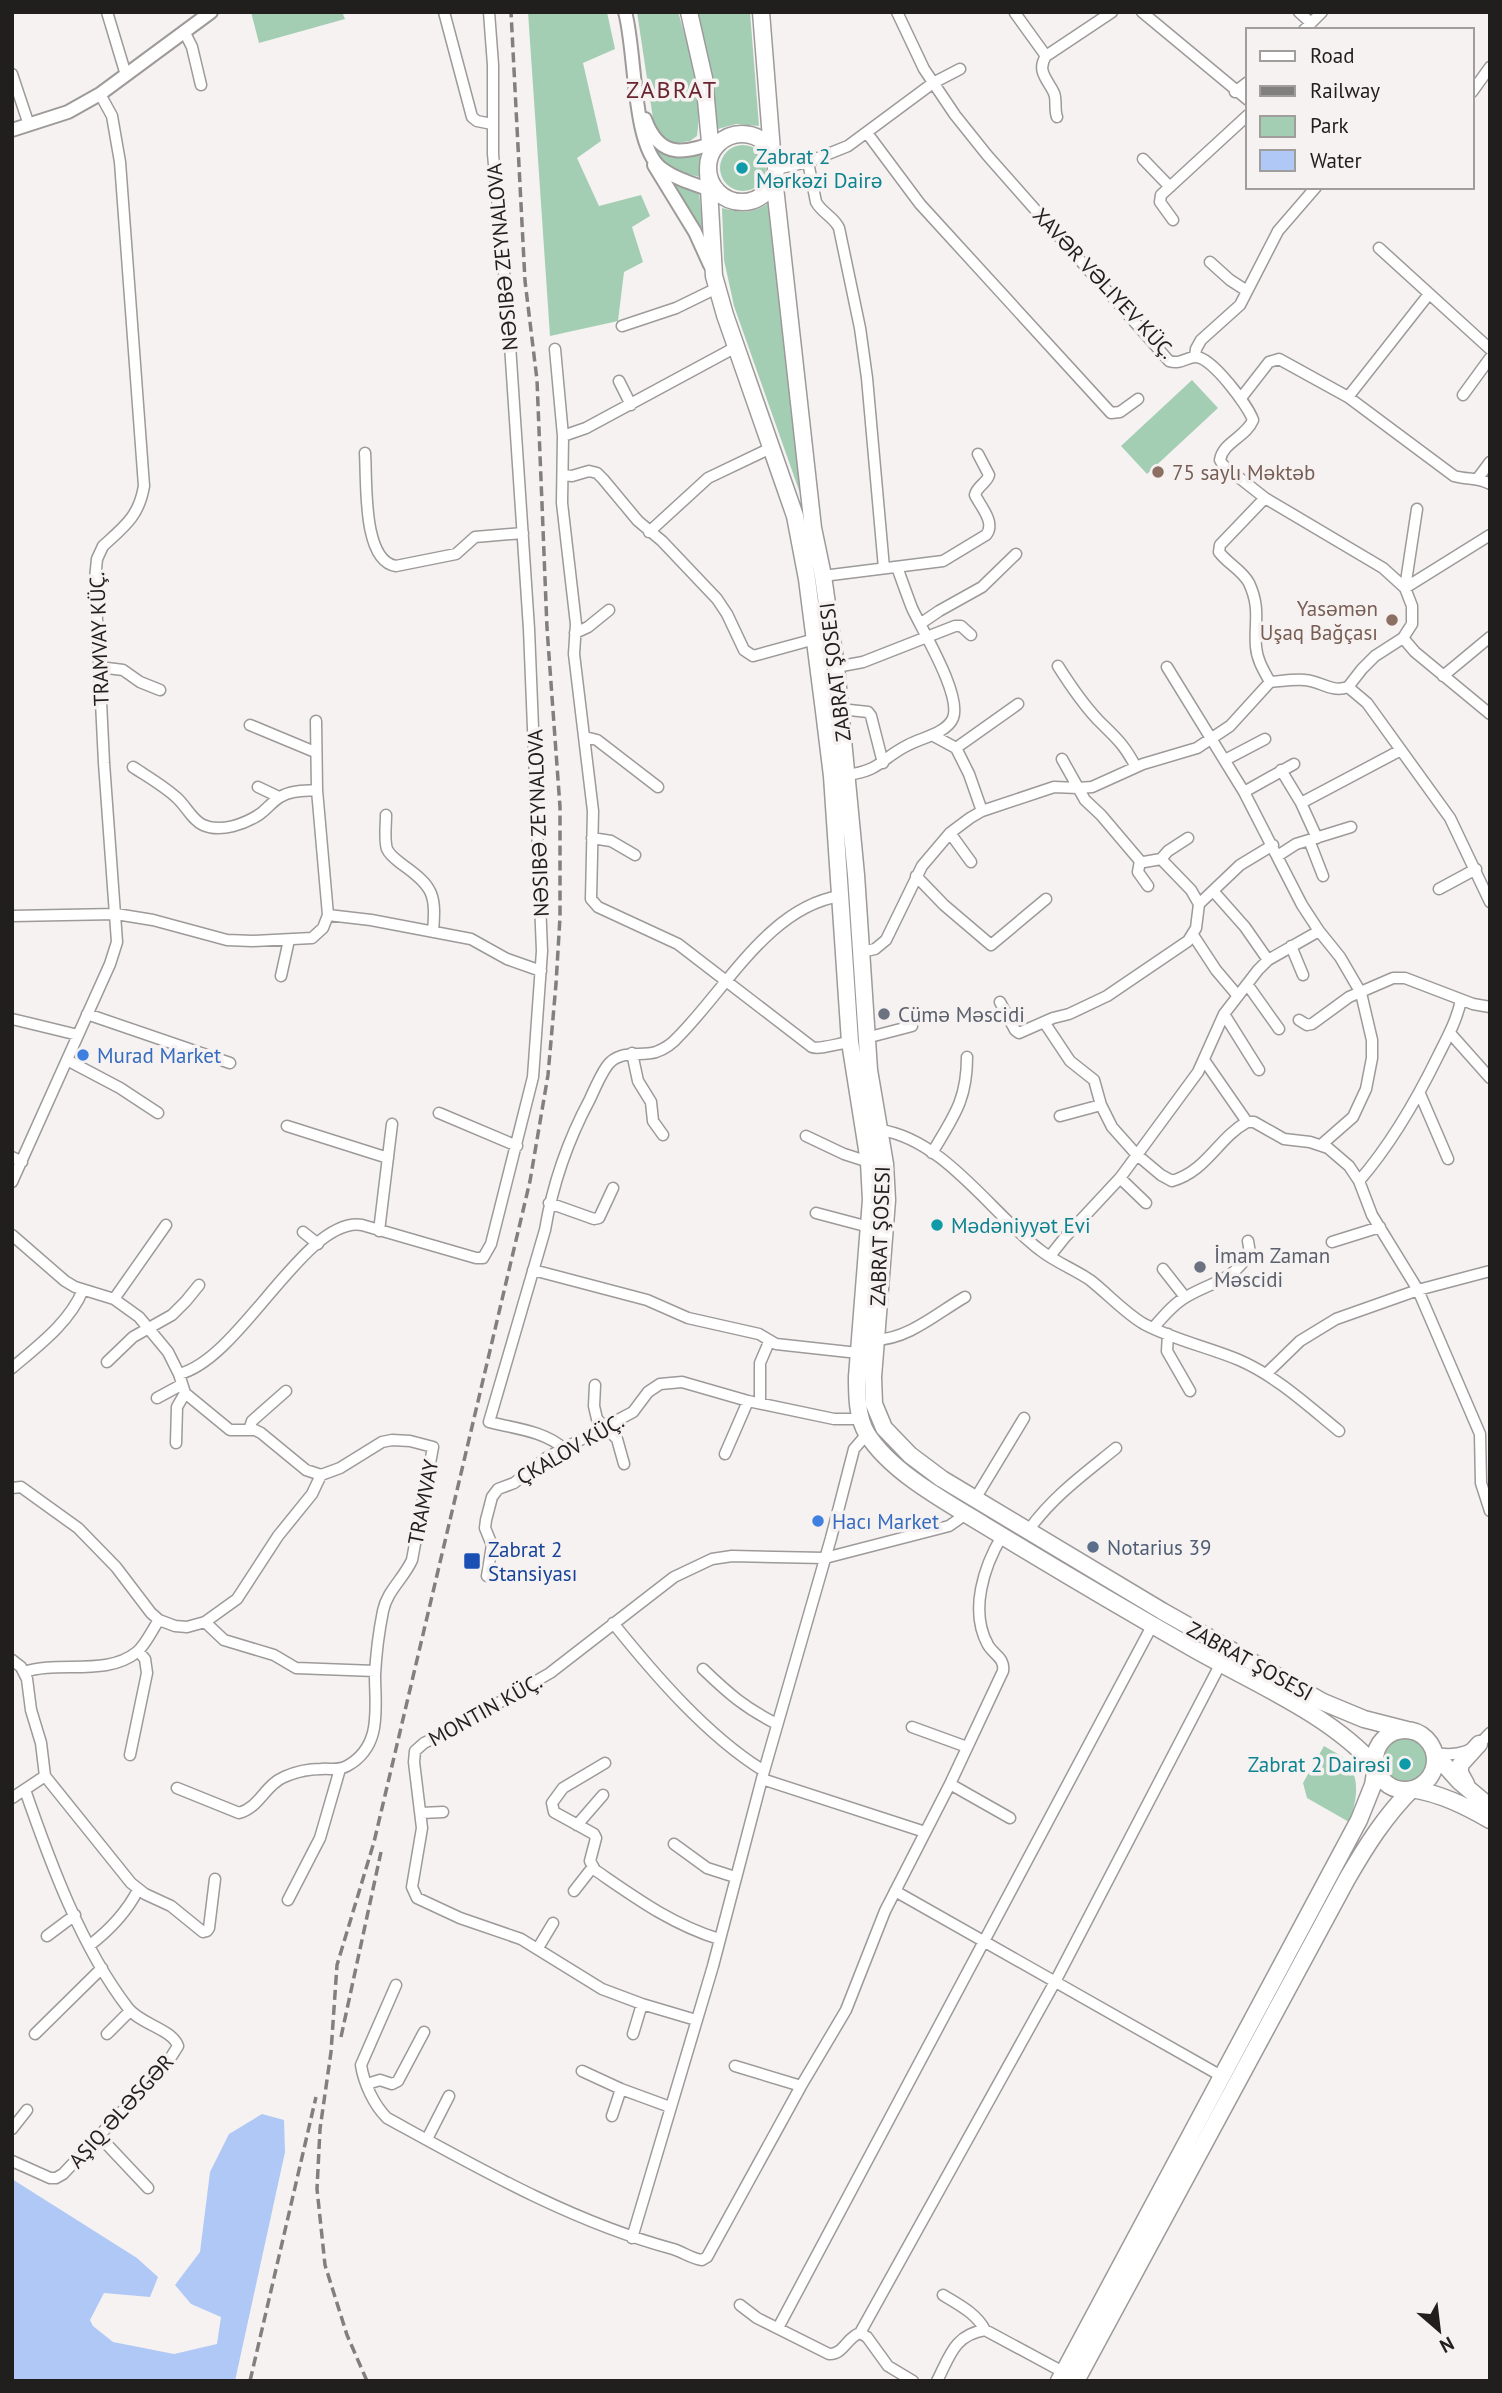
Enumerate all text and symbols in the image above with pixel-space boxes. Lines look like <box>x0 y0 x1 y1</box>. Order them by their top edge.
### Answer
legend <box>1246 28 1474 189</box>
text: Road <box>1310 42 1354 69</box>
district label: ZABRAT <box>626 74 718 105</box>
text: Railway <box>1310 77 1380 104</box>
text: Park <box>1310 112 1349 139</box>
place label: Zabrat 2 Mərkəzi Dairə <box>756 143 882 194</box>
text: Water <box>1310 147 1362 174</box>
marker: Zabrat 2 Mərkəzi Dairə <box>734 160 750 176</box>
street label: NƏSIBƏ ZEYNALOVA <box>480 162 524 352</box>
street label: XAVƏR VƏLIYEV KÜÇ. <box>1027 202 1181 364</box>
place label: 75 saylı Məktəb <box>1172 459 1315 486</box>
marker: 75 saylı Məktəb <box>1150 464 1166 480</box>
street label: TRAMVAY KÜÇ. <box>83 571 115 707</box>
place label: Yasəmən Uşaq Bağçası <box>1260 595 1378 646</box>
street label: ZABRAT ŞOSESI <box>813 601 857 743</box>
marker: Yasəmən Uşaq Bağçası <box>1384 612 1400 628</box>
street label: NƏSIBƏ ZEYNALOVA <box>521 728 555 917</box>
place label: Cümə Məscidi <box>898 1001 1025 1028</box>
marker: Cümə Məscidi <box>876 1006 892 1022</box>
place label: Murad Market <box>97 1042 221 1069</box>
marker: Murad Market <box>75 1047 91 1063</box>
street label: ZABRAT ŞOSESI <box>864 1166 896 1306</box>
place label: Mədəniyyət Evi <box>951 1212 1091 1239</box>
marker: Mədəniyyət Evi <box>929 1217 945 1233</box>
place label: İmam Zaman Məscidi <box>1214 1242 1330 1293</box>
marker: İmam Zaman Məscidi <box>1192 1259 1208 1275</box>
street label: ÇKALOV KÜÇ. <box>511 1407 629 1491</box>
street label: TRAMVAY <box>402 1457 445 1547</box>
place label: Hacı Market <box>832 1508 939 1535</box>
marker: Hacı Market <box>810 1513 826 1529</box>
place label: Notarius 39 <box>1107 1534 1211 1561</box>
place label: Zabrat 2 Stansiyası <box>488 1536 577 1587</box>
marker: Notarius 39 <box>1085 1539 1101 1555</box>
marker: Zabrat 2 Stansiyası <box>462 1551 482 1571</box>
street label: ZABRAT ŞOSESI <box>1182 1615 1318 1707</box>
street label: MONTIN KÜÇ. <box>424 1668 546 1752</box>
place label: Zabrat 2 Dairəsi <box>1248 1751 1391 1778</box>
marker: Zabrat 2 Dairəsi <box>1397 1756 1413 1772</box>
street label: AŞIQ ƏLƏSGƏR <box>63 2048 179 2174</box>
north arrow <box>1404 2295 1474 2365</box>
text: N <box>1436 2331 1458 2359</box>

